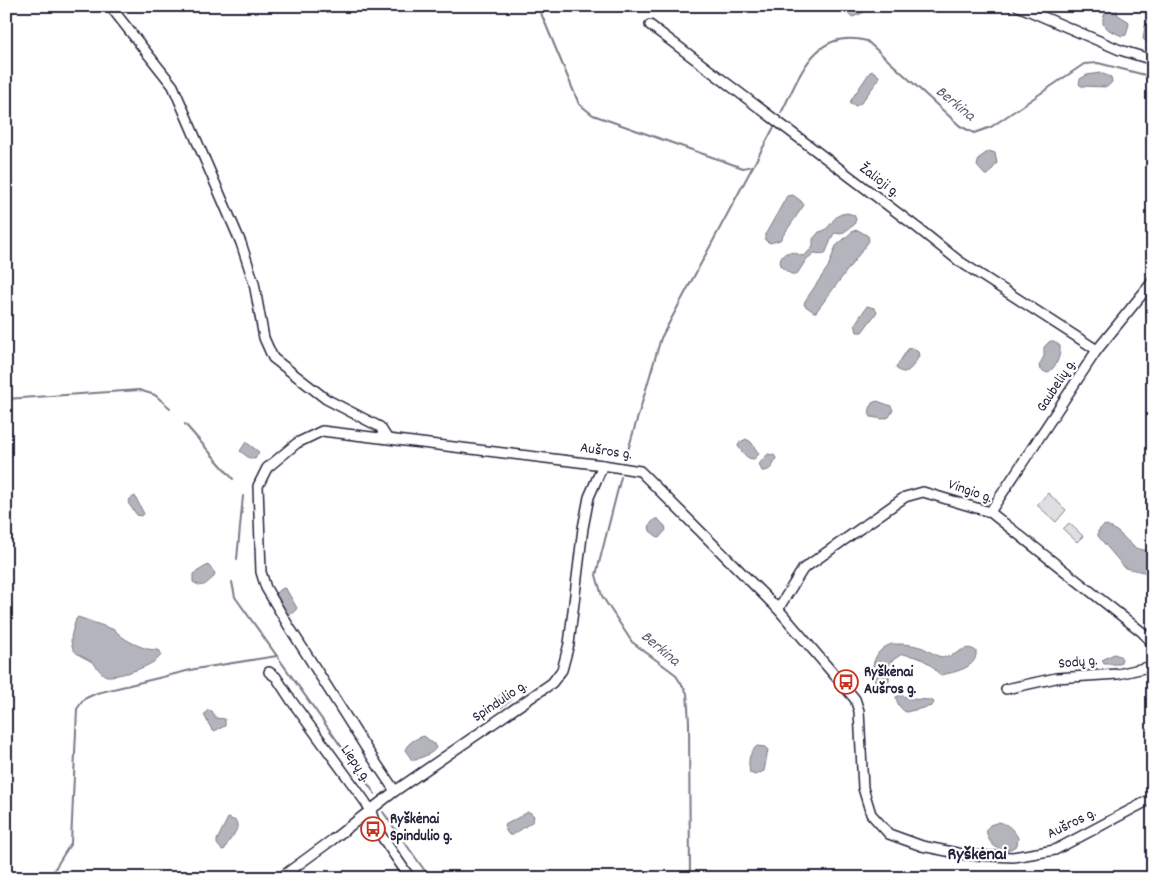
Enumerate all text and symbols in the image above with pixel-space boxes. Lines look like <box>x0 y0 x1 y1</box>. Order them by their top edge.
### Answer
water label: Berkina <box>930 81 981 128</box>
street label: Žalioji g. <box>854 158 904 204</box>
street label: Gaubelių g. <box>1032 355 1082 417</box>
street label: Aušros g. <box>579 437 633 467</box>
street label: Vingio g. <box>945 474 995 510</box>
water label: Berkina <box>635 626 686 673</box>
street label: Sodų g. <box>1057 650 1099 676</box>
place label: Ryškėnai Aušros g. <box>864 662 917 701</box>
bus stop icon: Ryškėnai Aušros g. <box>833 669 859 695</box>
street label: Spindulio g. <box>468 675 532 729</box>
street label: Liepų g. <box>334 741 376 787</box>
street label: Aušros g. <box>1044 803 1100 845</box>
place label: Ryškėnai Spindulio g. <box>390 809 453 848</box>
bus stop icon: Ryškėnai Spindulio g. <box>360 816 386 842</box>
district label: Ryškėnai <box>947 843 1007 868</box>

